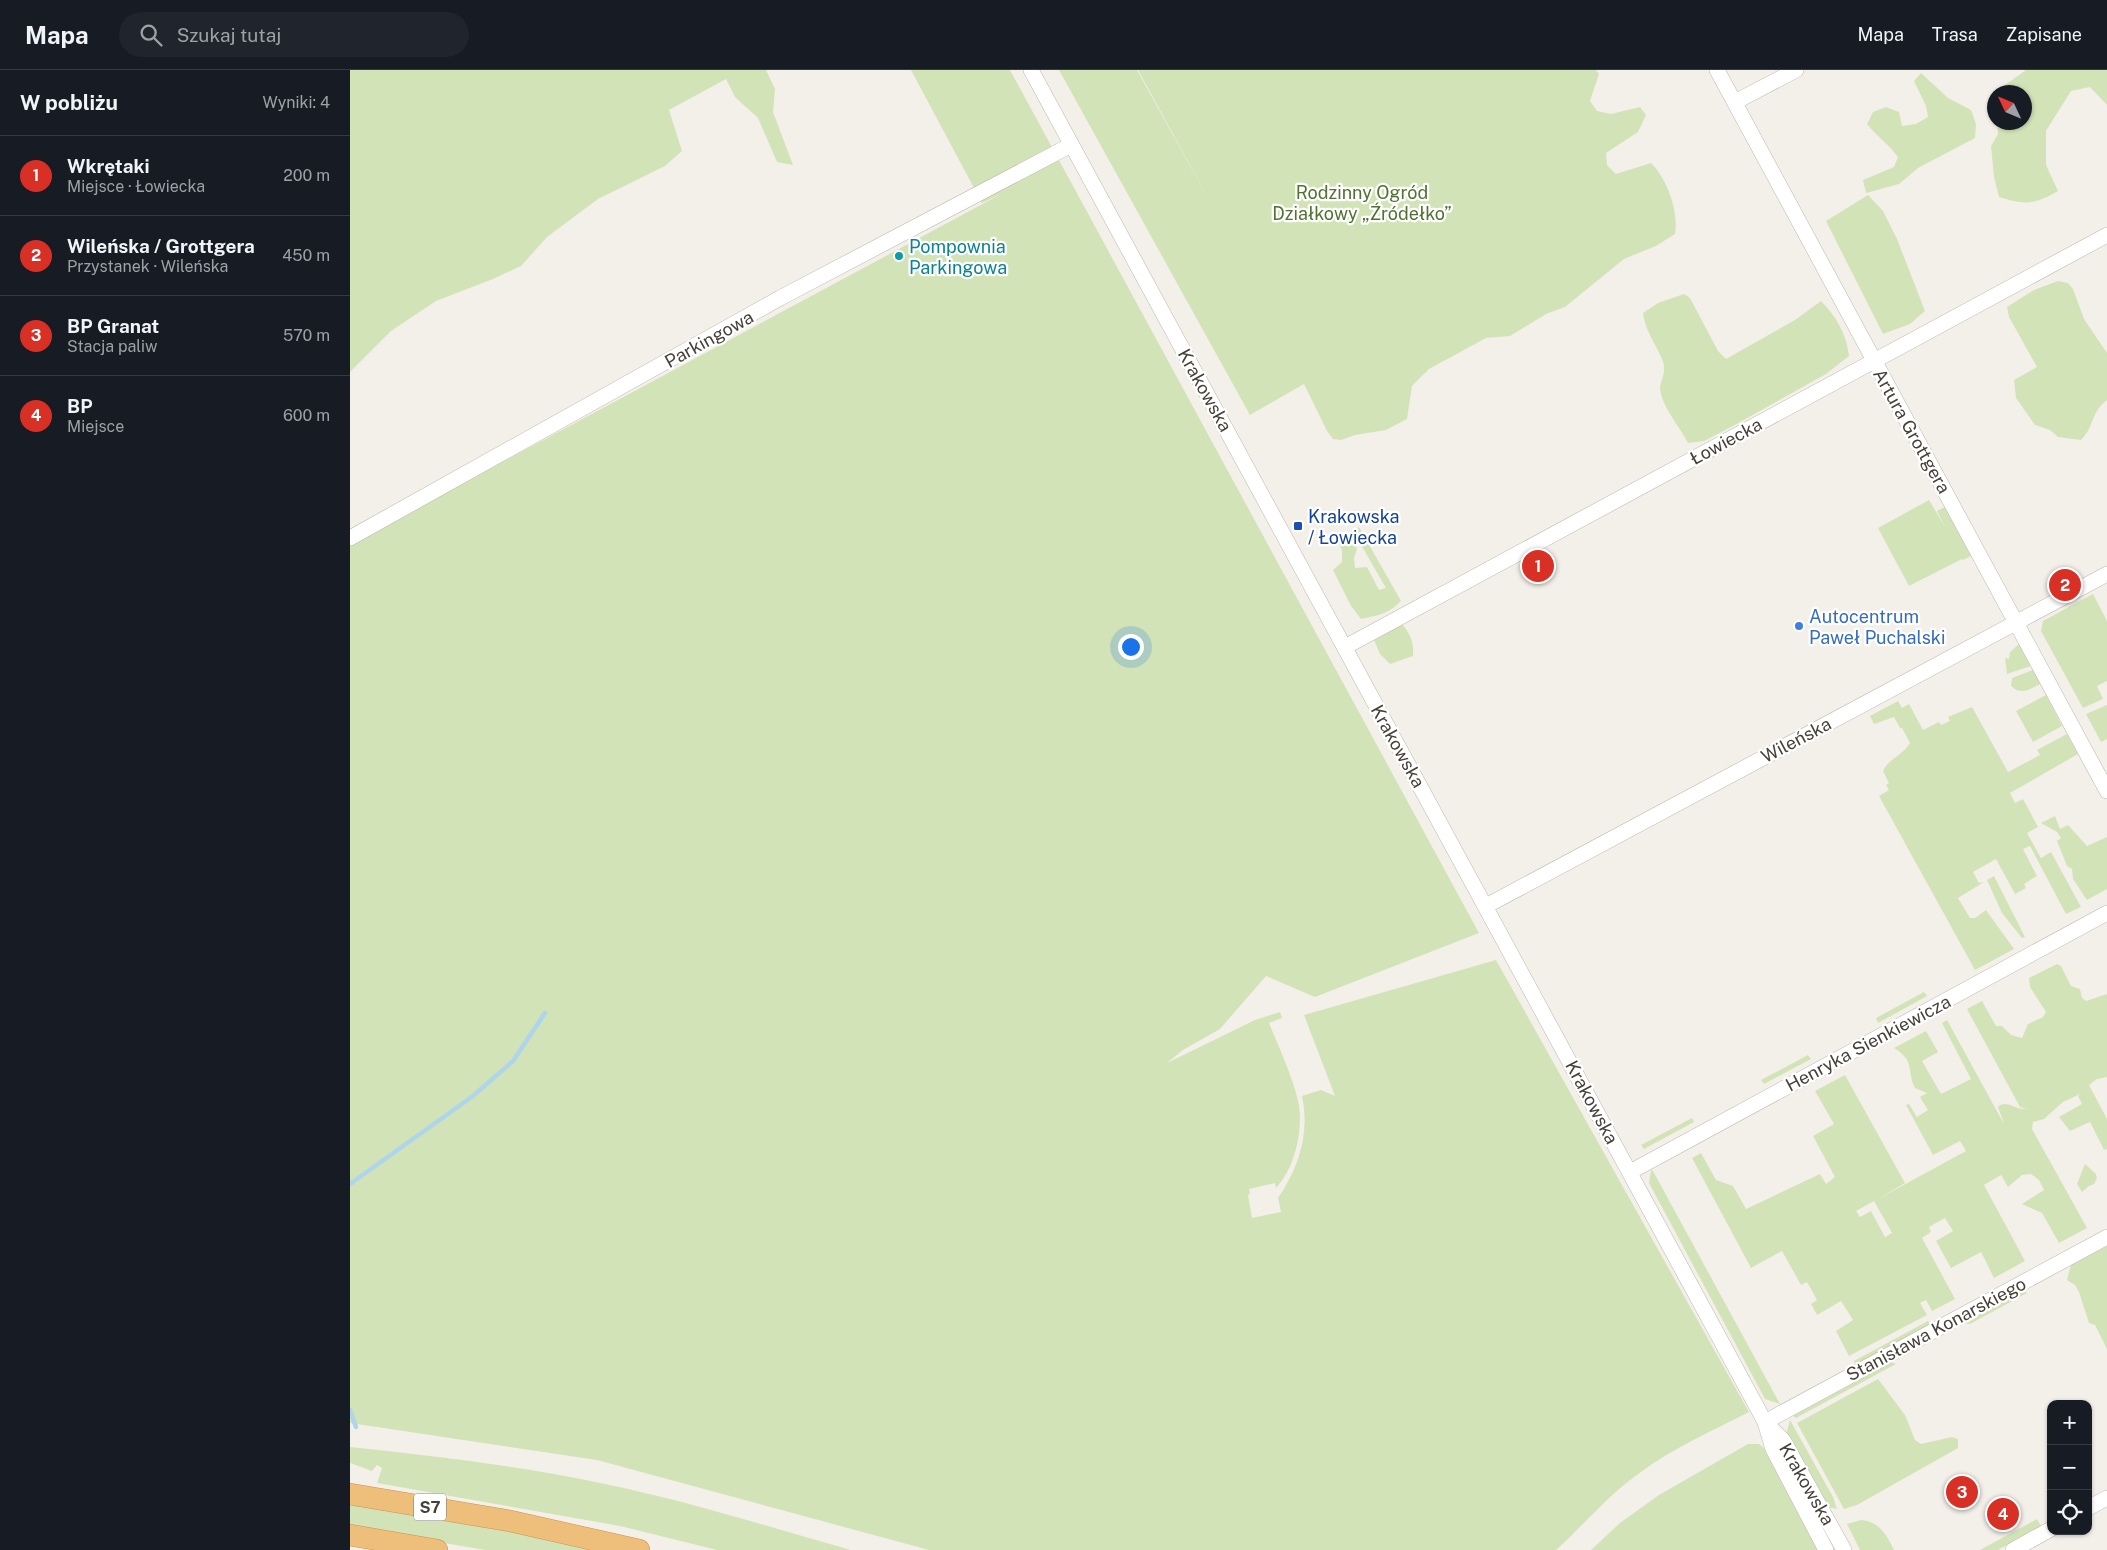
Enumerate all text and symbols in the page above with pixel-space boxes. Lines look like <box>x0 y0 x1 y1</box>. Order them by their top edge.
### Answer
search box <box>119 12 469 57</box>
text: Mapa <box>25 21 89 49</box>
icon: search <box>137 21 165 49</box>
text: Szukaj tutaj <box>177 24 281 46</box>
text: Mapa <box>1857 24 1904 45</box>
text: Trasa <box>1932 24 1978 45</box>
text: Zapisane <box>2006 24 2082 45</box>
north arrow <box>1987 85 2032 130</box>
text: W pobliżu <box>20 90 118 115</box>
text: Wyniki: 4 <box>262 93 330 112</box>
text: Wkrętaki <box>67 155 150 177</box>
text: 1 <box>33 166 39 185</box>
text: 200 m <box>283 166 330 185</box>
text: Miejsce · Łowiecka <box>67 177 205 196</box>
park label: Rodzinny Ogród Działkowy „Źródełko” <box>1272 182 1452 224</box>
text: Wileńska / Grottgera <box>67 235 255 257</box>
place label: Pompownia Parkingowa <box>909 236 1007 278</box>
text: 2 <box>31 246 41 265</box>
text: 450 m <box>282 246 330 265</box>
marker: Pompownia Parkingowa <box>893 250 905 262</box>
text: Przystanek · Wileńska <box>67 257 228 276</box>
street label: Parkingowa <box>661 306 757 372</box>
text: BP Granat <box>67 315 159 337</box>
text: 3 <box>31 326 41 345</box>
text: 570 m <box>283 326 330 345</box>
text: Stacja paliw <box>67 337 158 356</box>
street label: Krakowska <box>1174 345 1236 435</box>
street label: Artura Grottgera <box>1869 365 1955 497</box>
text: BP <box>67 395 93 417</box>
text: 4 <box>31 406 41 425</box>
text: 600 m <box>283 406 330 425</box>
street label: Łowiecka <box>1686 413 1766 469</box>
text: Miejsce <box>67 417 124 436</box>
place label: Krakowska / Łowiecka <box>1308 506 1399 548</box>
marker: Krakowska / Łowiecka <box>1292 520 1304 532</box>
pin: 1 <box>1522 547 1554 585</box>
pin: 2 <box>2049 566 2081 604</box>
place label: Autocentrum Paweł Puchalski <box>1809 606 1945 648</box>
marker: Autocentrum Paweł Puchalski <box>1793 620 1805 632</box>
your location <box>1118 634 1144 660</box>
street label: Krakowska <box>1367 701 1429 791</box>
street label: Wileńska <box>1757 713 1835 767</box>
street label: Henryka Sienkiewicza <box>1782 991 1954 1095</box>
street label: Krakowska <box>1561 1057 1623 1147</box>
street label: Stanisława Konarskiego <box>1843 1273 2029 1385</box>
map controls <box>2047 1400 2092 1535</box>
button: + <box>2047 1400 2092 1445</box>
street label: Krakowska <box>1775 1439 1839 1529</box>
button: − <box>2047 1445 2092 1490</box>
pin: 3 <box>1946 1473 1978 1511</box>
button: locate <box>2047 1490 2092 1535</box>
road number: S7 <box>414 1494 446 1520</box>
pin: 4 <box>1987 1495 2019 1533</box>

